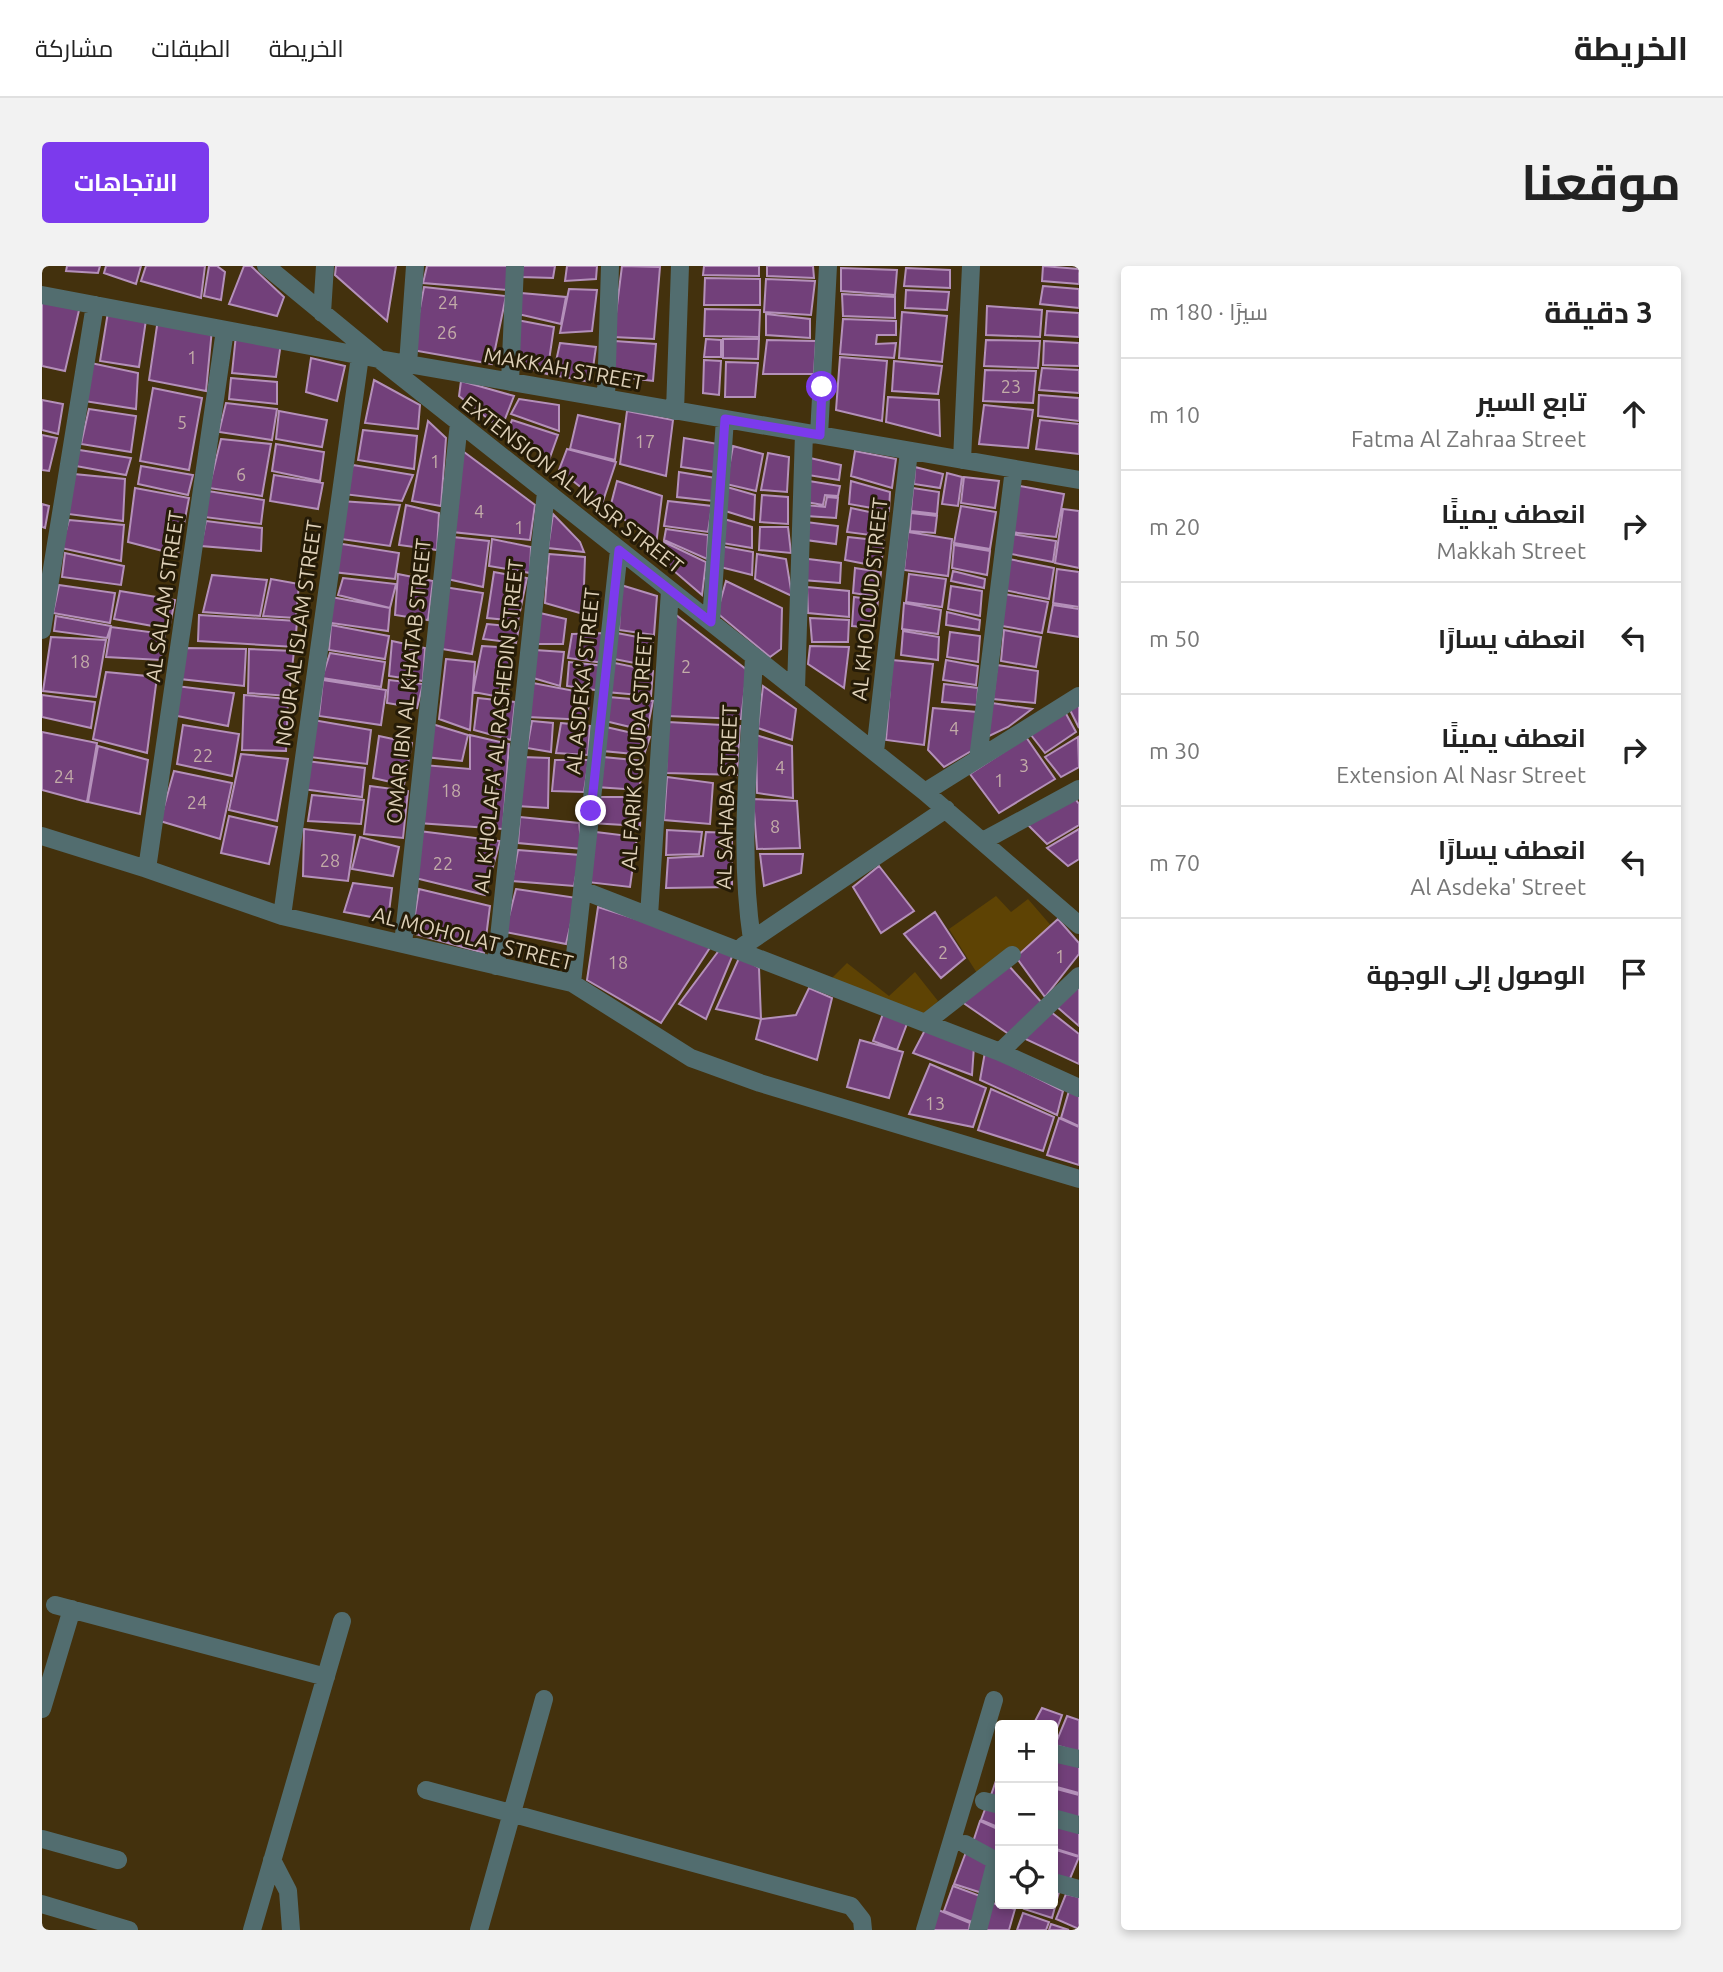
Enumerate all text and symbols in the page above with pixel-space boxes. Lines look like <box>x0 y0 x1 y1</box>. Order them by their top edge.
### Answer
text: الخريطة <box>1574 29 1688 66</box>
text: مشاركة <box>35 35 113 62</box>
text: الطبقات <box>151 35 231 62</box>
text: الخريطة <box>269 35 344 62</box>
button: الاتجاهات <box>42 142 209 223</box>
text: موقعنا <box>1521 154 1681 209</box>
house number: 24 <box>438 292 458 312</box>
text: 3 دقيقة <box>1544 295 1653 329</box>
text: سيرًا · 180 m <box>1149 299 1268 324</box>
house number: 26 <box>437 322 457 342</box>
street label: MAKKAH STREET <box>482 342 646 394</box>
house number: 1 <box>187 347 197 367</box>
route start <box>806 371 837 402</box>
house number: 23 <box>1001 376 1021 396</box>
text: تابع السير <box>1476 387 1586 416</box>
street label: EXTENSION AL NASR STREET <box>458 390 689 578</box>
icon: ahead <box>1615 395 1653 433</box>
text: 10 m <box>1149 402 1200 427</box>
house number: 5 <box>177 412 187 432</box>
text: Fatma Al Zahraa Street <box>1351 426 1586 451</box>
house number: 17 <box>635 431 655 451</box>
house number: 1 <box>430 451 440 471</box>
house number: 6 <box>236 464 246 484</box>
street label: AL KHOLOUD STREET <box>846 496 892 702</box>
text: انعطف يمينًا <box>1441 499 1586 528</box>
house number: 4 <box>474 501 484 521</box>
icon: right <box>1615 507 1653 545</box>
street label: AL SALAM STREET <box>140 508 188 683</box>
text: 20 m <box>1149 514 1200 539</box>
house number: 1 <box>514 517 524 537</box>
street label: NOUR AL ISLAM STREET <box>270 518 326 748</box>
street label: OMAR IBN AL KHATAB STREET <box>381 537 435 825</box>
text: Makkah Street <box>1437 538 1586 563</box>
street label: AL KHOLAFA' AL RASHEDIN STREET <box>469 558 528 894</box>
street label: AL ASDEKA' STREET <box>560 586 604 775</box>
icon: left <box>1615 619 1653 657</box>
text: انعطف يسارًا <box>1438 624 1586 653</box>
text: 50 m <box>1149 626 1200 651</box>
street label: AL FARIK GOUDA STREET <box>616 631 656 870</box>
house number: 18 <box>70 651 90 671</box>
house number: 2 <box>681 656 691 676</box>
street label: AL SAHABA STREET <box>711 704 741 890</box>
house number: 4 <box>949 718 959 738</box>
text: انعطف يمينًا <box>1441 723 1586 752</box>
icon: right <box>1615 731 1653 769</box>
text: 30 m <box>1149 738 1200 763</box>
house number: 22 <box>193 745 213 765</box>
house number: 3 <box>1019 755 1029 775</box>
house number: 4 <box>775 757 785 777</box>
text: Extension Al Nasr Street <box>1336 762 1586 787</box>
house number: 24 <box>54 766 74 786</box>
house number: 1 <box>994 770 1004 790</box>
house number: 18 <box>441 780 461 800</box>
house number: 24 <box>187 792 207 812</box>
route end <box>575 795 606 826</box>
house number: 8 <box>770 816 780 836</box>
text: انعطف يسارًا <box>1438 835 1586 864</box>
icon: left <box>1615 843 1653 881</box>
house number: 28 <box>320 850 340 870</box>
text: 70 m <box>1149 850 1200 875</box>
house number: 22 <box>433 853 453 873</box>
text: Al Asdeka' Street <box>1410 874 1586 899</box>
street label: AL MOHOLAT STREET <box>370 901 576 975</box>
house number: 2 <box>938 942 948 962</box>
house number: 1 <box>1055 946 1065 966</box>
house number: 18 <box>608 952 628 972</box>
icon: arrive <box>1615 955 1653 993</box>
text: الوصول إلى الوجهة <box>1367 960 1586 989</box>
house number: 13 <box>925 1093 945 1113</box>
map controls <box>995 1720 1058 1909</box>
button: + <box>995 1720 1058 1783</box>
button: − <box>995 1783 1058 1846</box>
button: locate <box>995 1846 1058 1909</box>

